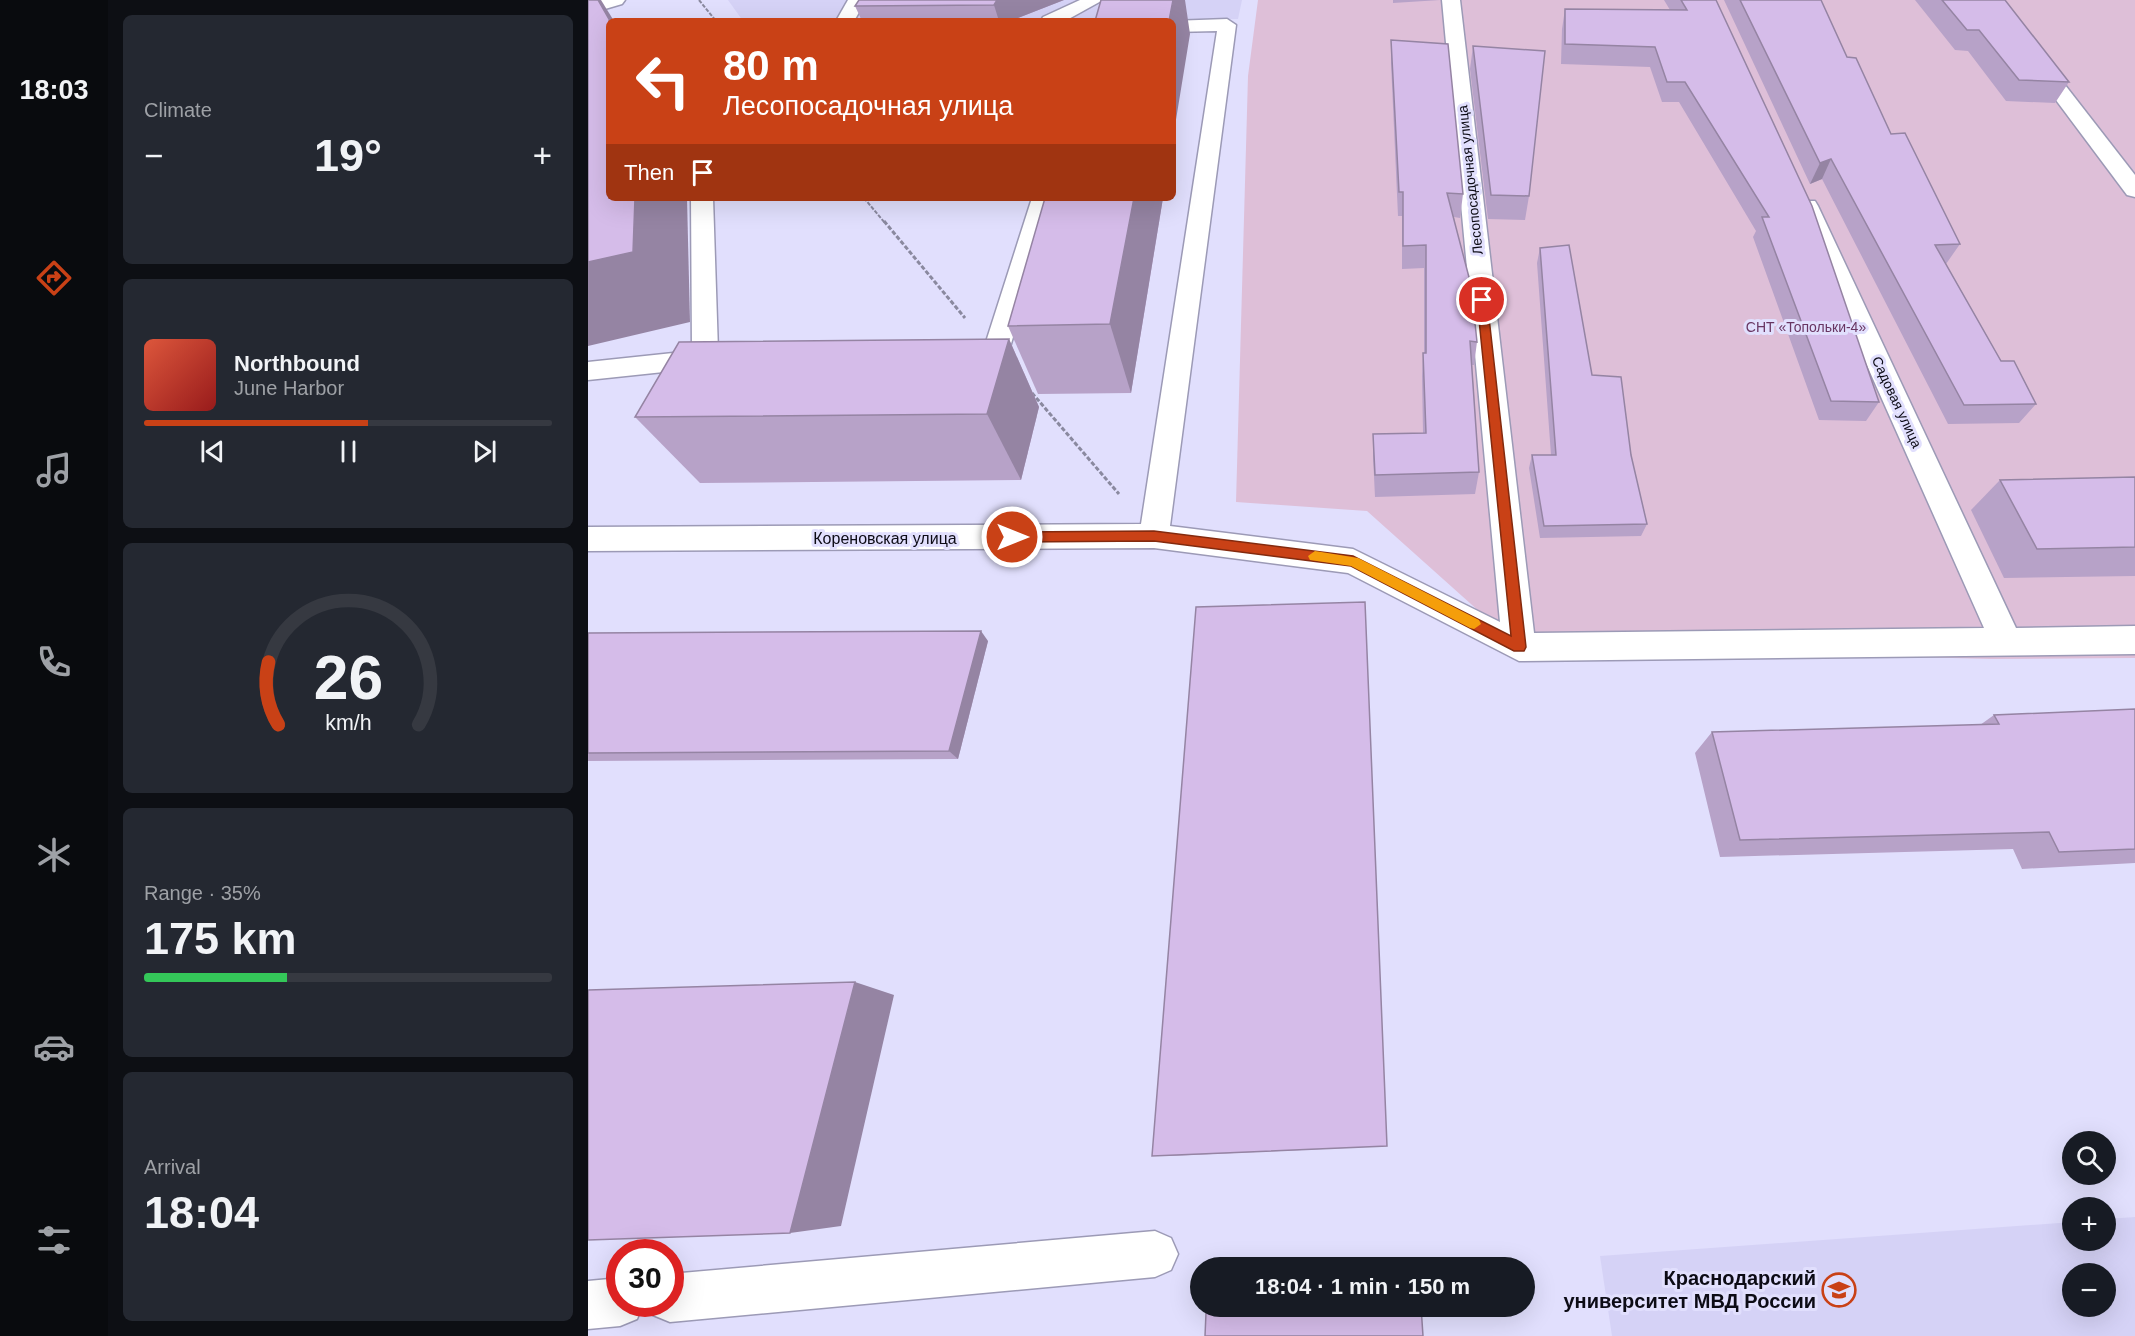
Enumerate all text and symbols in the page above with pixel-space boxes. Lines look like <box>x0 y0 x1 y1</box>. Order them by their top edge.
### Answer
icon: left <box>624 42 702 120</box>
text: 80 m <box>723 42 819 89</box>
text: 18:03 <box>19 75 89 105</box>
text: Лесопосадочная улица <box>723 91 1013 121</box>
text: Climate <box>144 99 212 121</box>
street label: Лесопосадочная улица <box>1454 104 1486 256</box>
text: 19° <box>314 130 382 181</box>
text: − <box>144 137 163 174</box>
text: + <box>533 137 552 174</box>
icon: arrive <box>686 156 719 189</box>
text: Then <box>624 160 674 185</box>
icon: directions <box>33 257 75 299</box>
pin <box>1456 274 1507 325</box>
icon: arrive <box>1465 283 1498 316</box>
park label: СНТ «Топольки-4» <box>1746 319 1866 335</box>
text: Northbound <box>234 351 360 376</box>
street label: Садовая улица <box>1869 354 1925 450</box>
text: June Harbor <box>234 377 344 399</box>
icon: previous <box>196 435 229 468</box>
icon: pause <box>332 435 365 468</box>
icon: next <box>468 435 501 468</box>
icon: music <box>33 449 75 491</box>
position arrow <box>980 505 1044 569</box>
street label: Кореновская улица <box>813 530 957 547</box>
icon: phone <box>33 641 75 683</box>
text: 26 <box>313 643 383 712</box>
text: km/h <box>325 711 371 735</box>
icon: climate <box>33 834 75 876</box>
text: Range · 35% <box>144 882 261 904</box>
text: 175 km <box>144 913 297 964</box>
icon: car <box>33 1026 75 1068</box>
map controls <box>2062 1131 2116 1317</box>
button: search <box>2062 1131 2116 1185</box>
text: Arrival <box>144 1156 201 1178</box>
text: 18:04 <box>144 1187 259 1238</box>
button: + <box>2062 1197 2116 1251</box>
icon: filters <box>33 1219 75 1261</box>
speed limit sign: 30 <box>606 1239 684 1317</box>
button: − <box>2062 1263 2116 1317</box>
place label: Краснодарский университет МВД России <box>1563 1267 1816 1312</box>
school or university icon: Краснодарский университет МВД России <box>1821 1272 1857 1308</box>
text: 18:04 · 1 min · 150 m <box>1255 1274 1470 1299</box>

